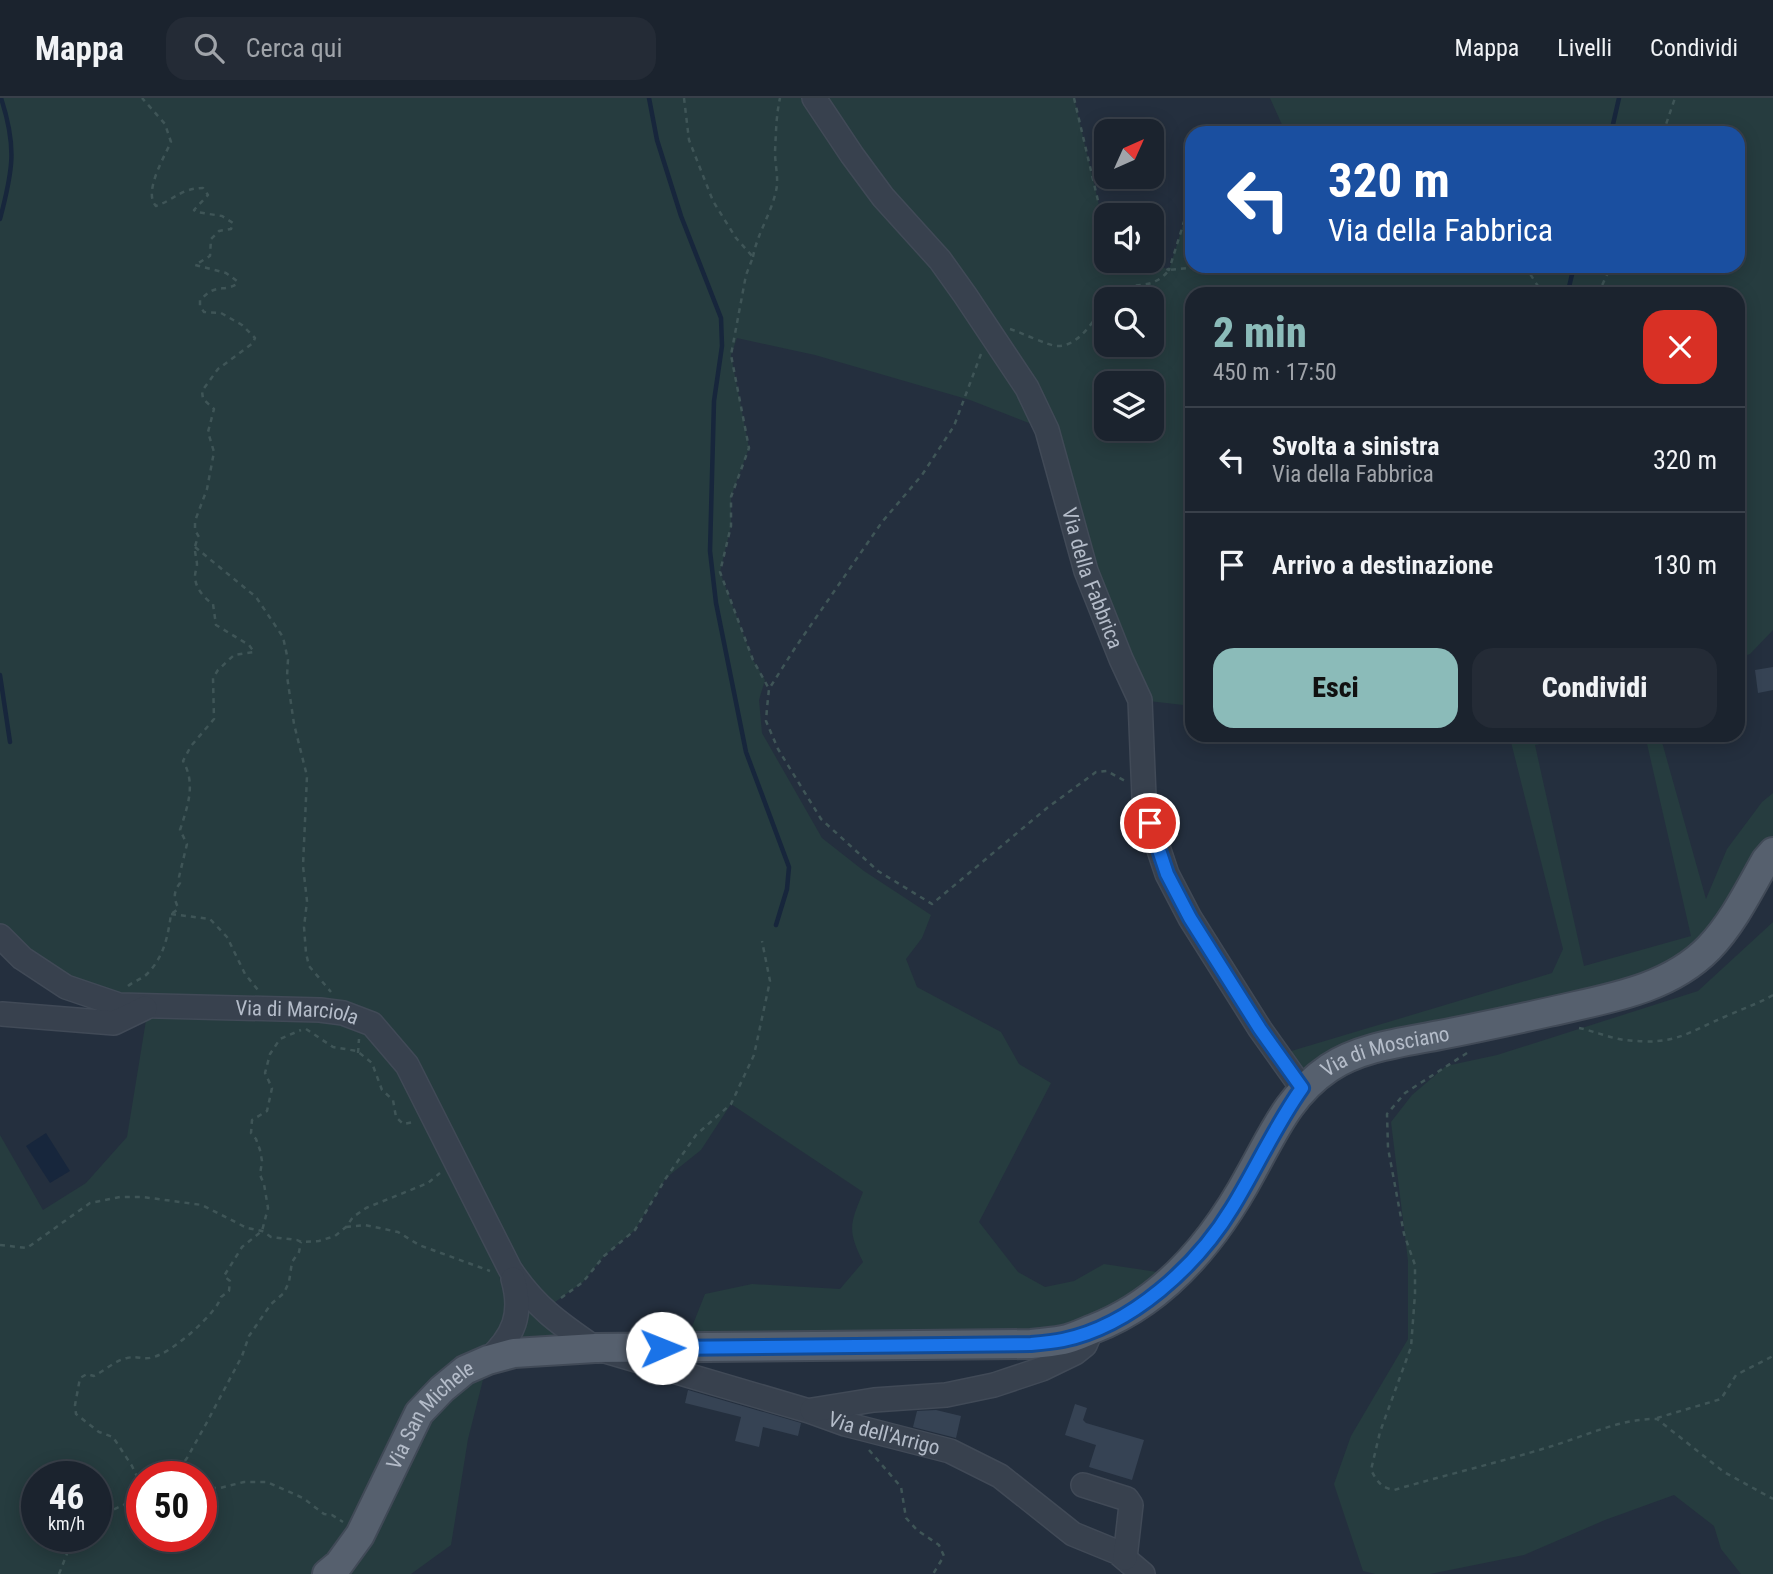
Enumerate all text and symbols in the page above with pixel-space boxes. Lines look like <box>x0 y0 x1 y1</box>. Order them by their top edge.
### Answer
search box <box>166 17 656 80</box>
text: Mappa <box>35 29 124 68</box>
icon: search <box>190 29 228 67</box>
text: Cerca qui <box>246 33 342 63</box>
text: Mappa <box>1455 34 1519 62</box>
text: Livelli <box>1557 34 1612 62</box>
text: Condividi <box>1650 34 1738 62</box>
north arrow <box>1094 119 1164 189</box>
map controls <box>1094 119 1164 441</box>
text: 320 m <box>1328 152 1450 209</box>
icon: left <box>1213 154 1304 245</box>
button: sound <box>1094 203 1164 273</box>
text: Via della Fabbrica <box>1328 211 1553 249</box>
button: search <box>1094 287 1164 357</box>
text: 2 min <box>1213 308 1307 357</box>
button: close <box>1643 310 1717 384</box>
text: 450 m · 17:50 <box>1213 359 1337 386</box>
button: layers <box>1094 371 1164 441</box>
text: Svolta a sinistra <box>1272 431 1439 461</box>
icon: left <box>1213 441 1251 479</box>
text: 320 m <box>1653 445 1717 475</box>
text: Via della Fabbrica <box>1272 461 1434 488</box>
street label: Via della Fabbrica <box>1057 505 1128 652</box>
icon: arrive <box>1213 546 1251 584</box>
text: Arrivo a destinazione <box>1272 550 1493 580</box>
text: 130 m <box>1653 550 1717 580</box>
button: Esci <box>1213 648 1458 728</box>
button: Condividi <box>1472 648 1717 728</box>
pin <box>1120 793 1180 853</box>
icon: arrive <box>1131 804 1169 842</box>
street label: Via di Marciola <box>235 996 362 1030</box>
street label: Via di Mosciano <box>1316 1021 1451 1082</box>
position arrow <box>625 1311 699 1385</box>
street label: Via San Michele <box>382 1356 477 1473</box>
street label: Via dell'Arrigo <box>825 1407 942 1460</box>
speed limit sign: 50 <box>126 1461 217 1552</box>
text: 46 <box>49 1477 84 1518</box>
text: km/h <box>48 1513 85 1534</box>

